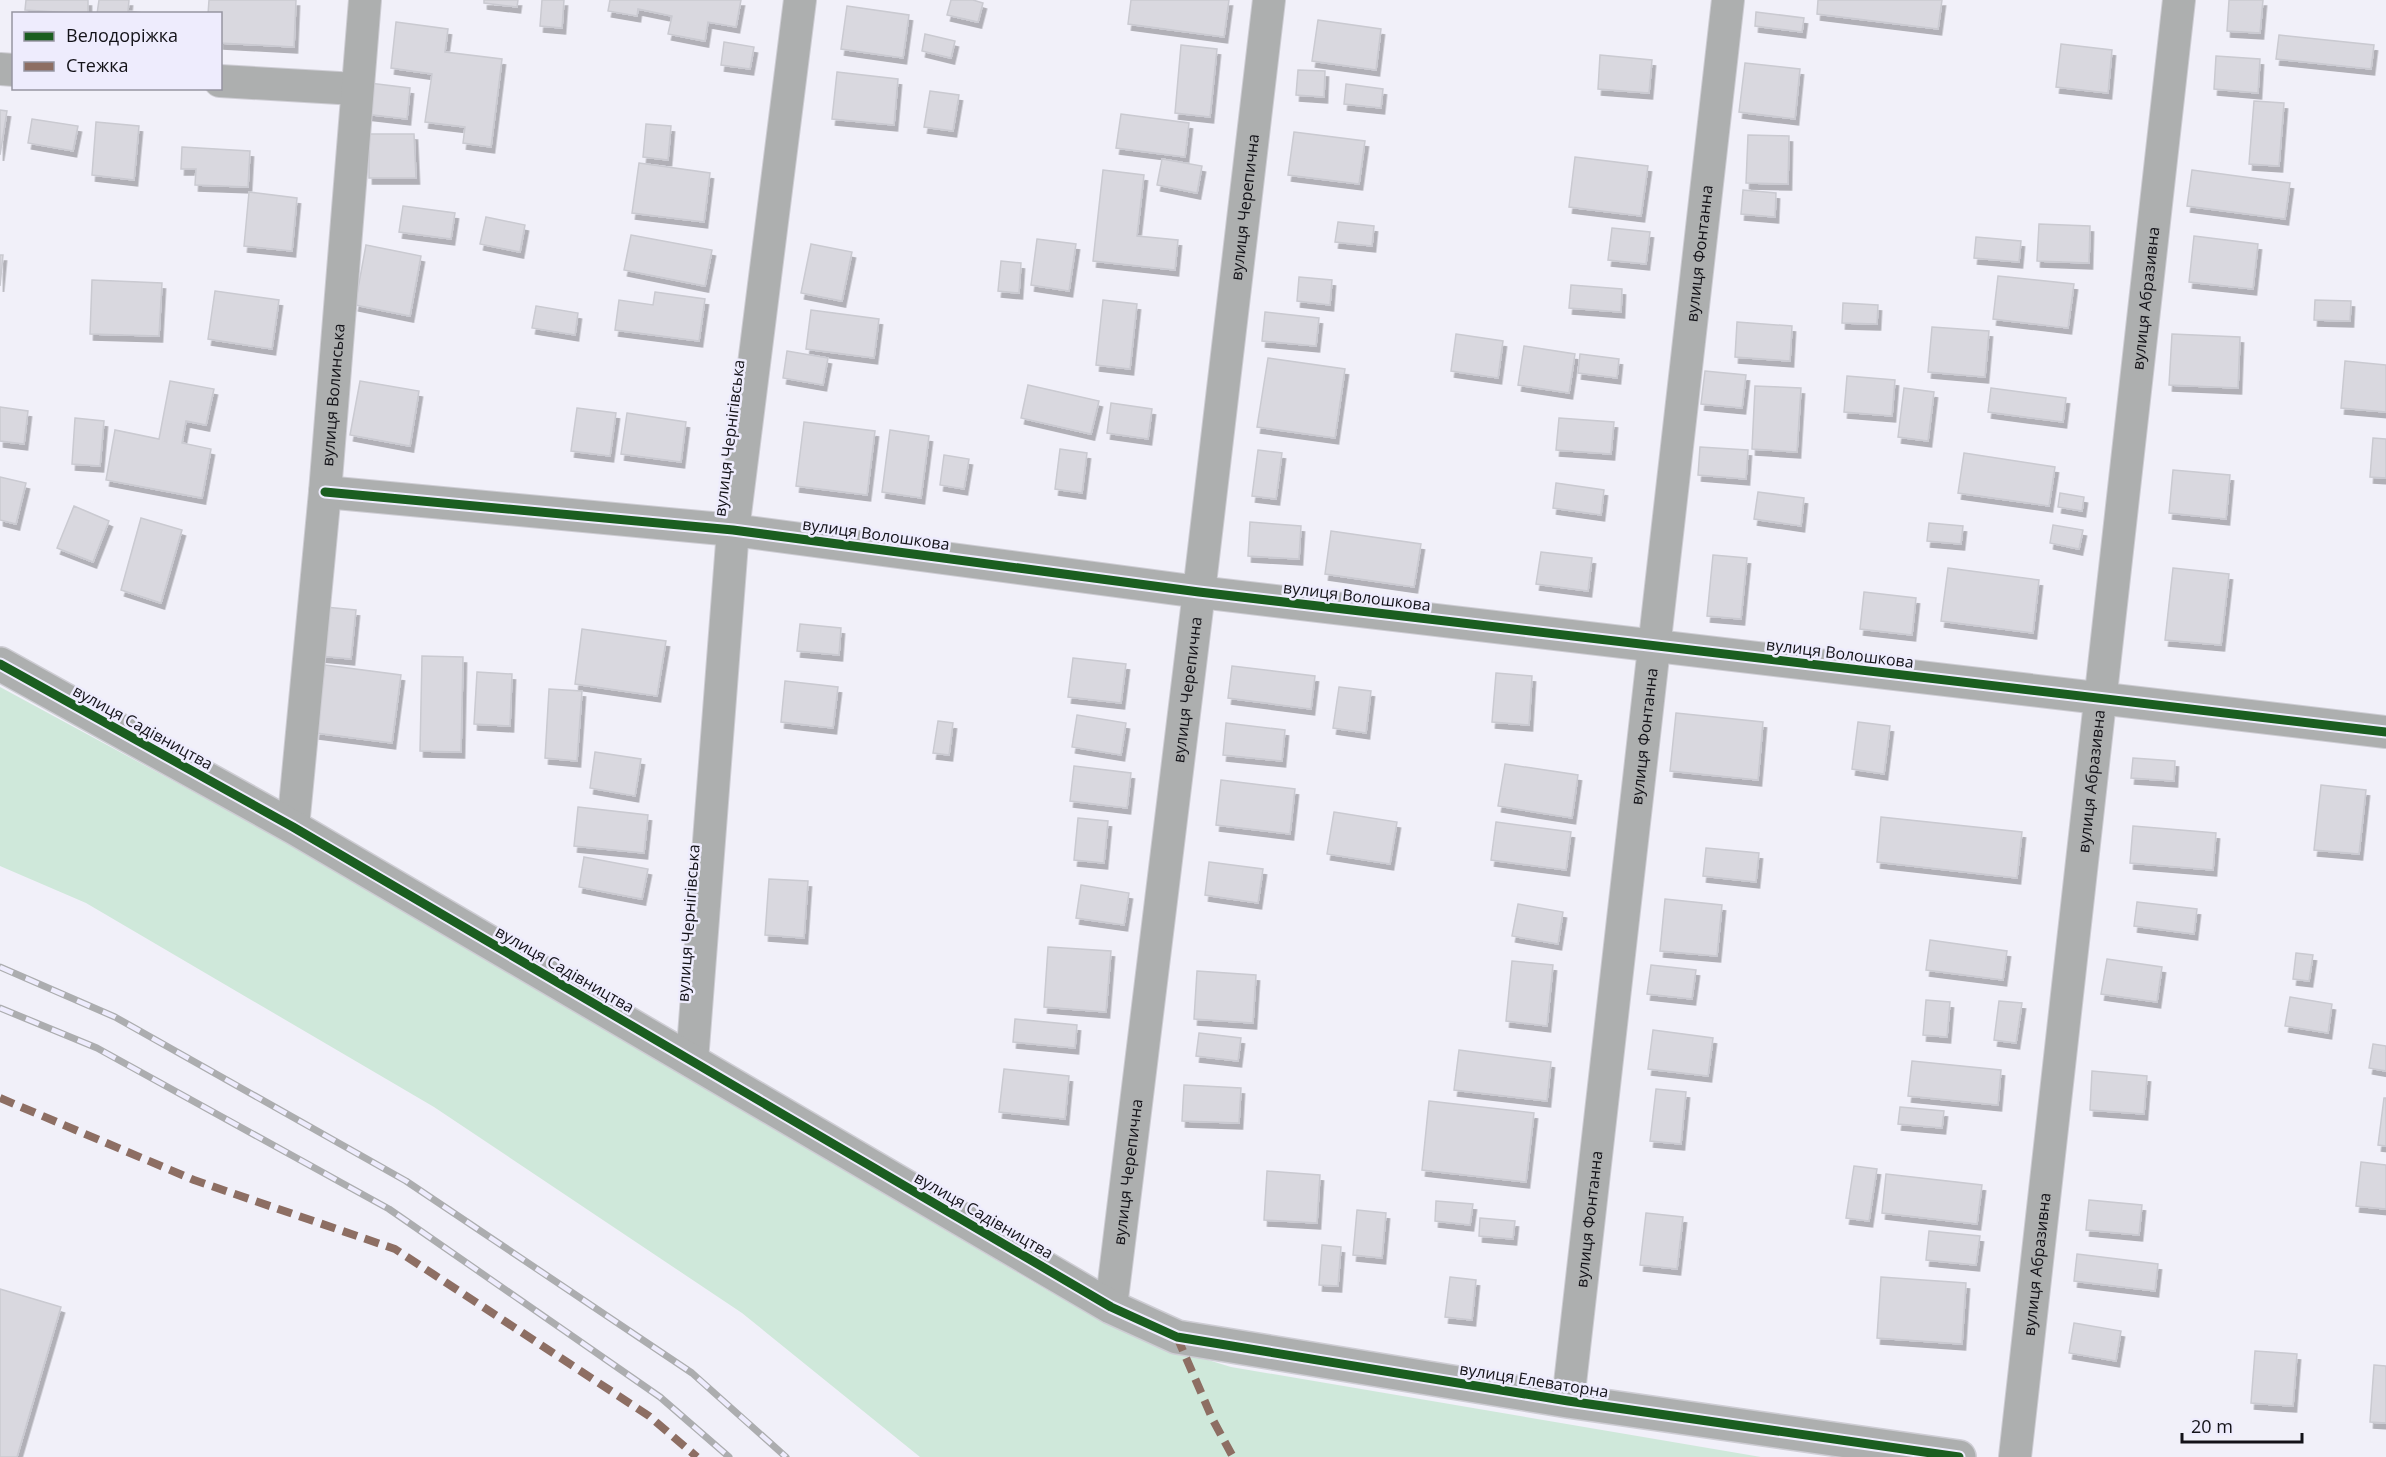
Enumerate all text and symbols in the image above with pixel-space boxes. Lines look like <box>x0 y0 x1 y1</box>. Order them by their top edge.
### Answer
legend <box>12 12 222 90</box>
text: Велодоріжка <box>66 23 178 47</box>
text: Стежка <box>66 53 128 77</box>
street label: вулиця Черепична <box>1225 133 1264 281</box>
street label: вулиця Фонтанна <box>1680 184 1718 323</box>
street label: вулиця Абразивна <box>2126 226 2164 371</box>
street label: вулиця Волинська <box>316 323 350 467</box>
street label: вулиця Чернігівська <box>708 358 750 518</box>
street label: вулиця Волошкова <box>801 513 951 555</box>
street label: вулиця Волошкова <box>1282 576 1432 616</box>
street label: вулиця Черепична <box>1167 615 1207 764</box>
street label: вулиця Волошкова <box>1765 633 1915 673</box>
street label: вулиця Фонтанна <box>1625 667 1663 806</box>
street label: вулиця Садівництва <box>69 679 217 775</box>
street label: вулиця Абразивна <box>2072 708 2110 854</box>
street label: вулиця Чернігівська <box>672 843 704 1003</box>
street label: вулиця Садівництва <box>492 920 638 1018</box>
street label: вулиця Черепична <box>1108 1098 1148 1246</box>
street label: вулиця Фонтанна <box>1570 1150 1608 1289</box>
street label: вулиця Садівництва <box>911 1166 1057 1264</box>
street label: вулиця Абразивна <box>2018 1191 2056 1337</box>
street label: вулиця Елеваторна <box>1458 1357 1610 1403</box>
scale bar <box>2182 1406 2302 1444</box>
text: 20 m <box>2191 1414 2233 1438</box>

